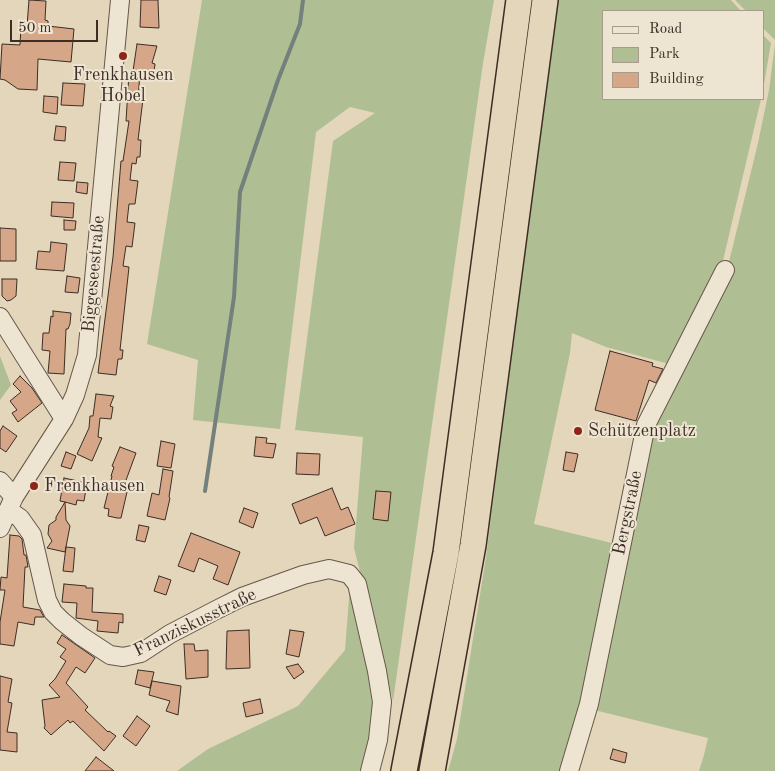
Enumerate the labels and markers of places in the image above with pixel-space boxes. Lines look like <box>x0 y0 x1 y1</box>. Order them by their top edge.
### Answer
marker: Frenkhausen Hobel <box>117 50 129 62</box>
place label: Frenkhausen Hobel <box>72 64 174 106</box>
place label: Schützenplatz <box>588 420 696 442</box>
marker: Schützenplatz <box>572 425 584 437</box>
place label: Frenkhausen <box>44 475 145 497</box>
marker: Frenkhausen <box>28 480 40 492</box>

